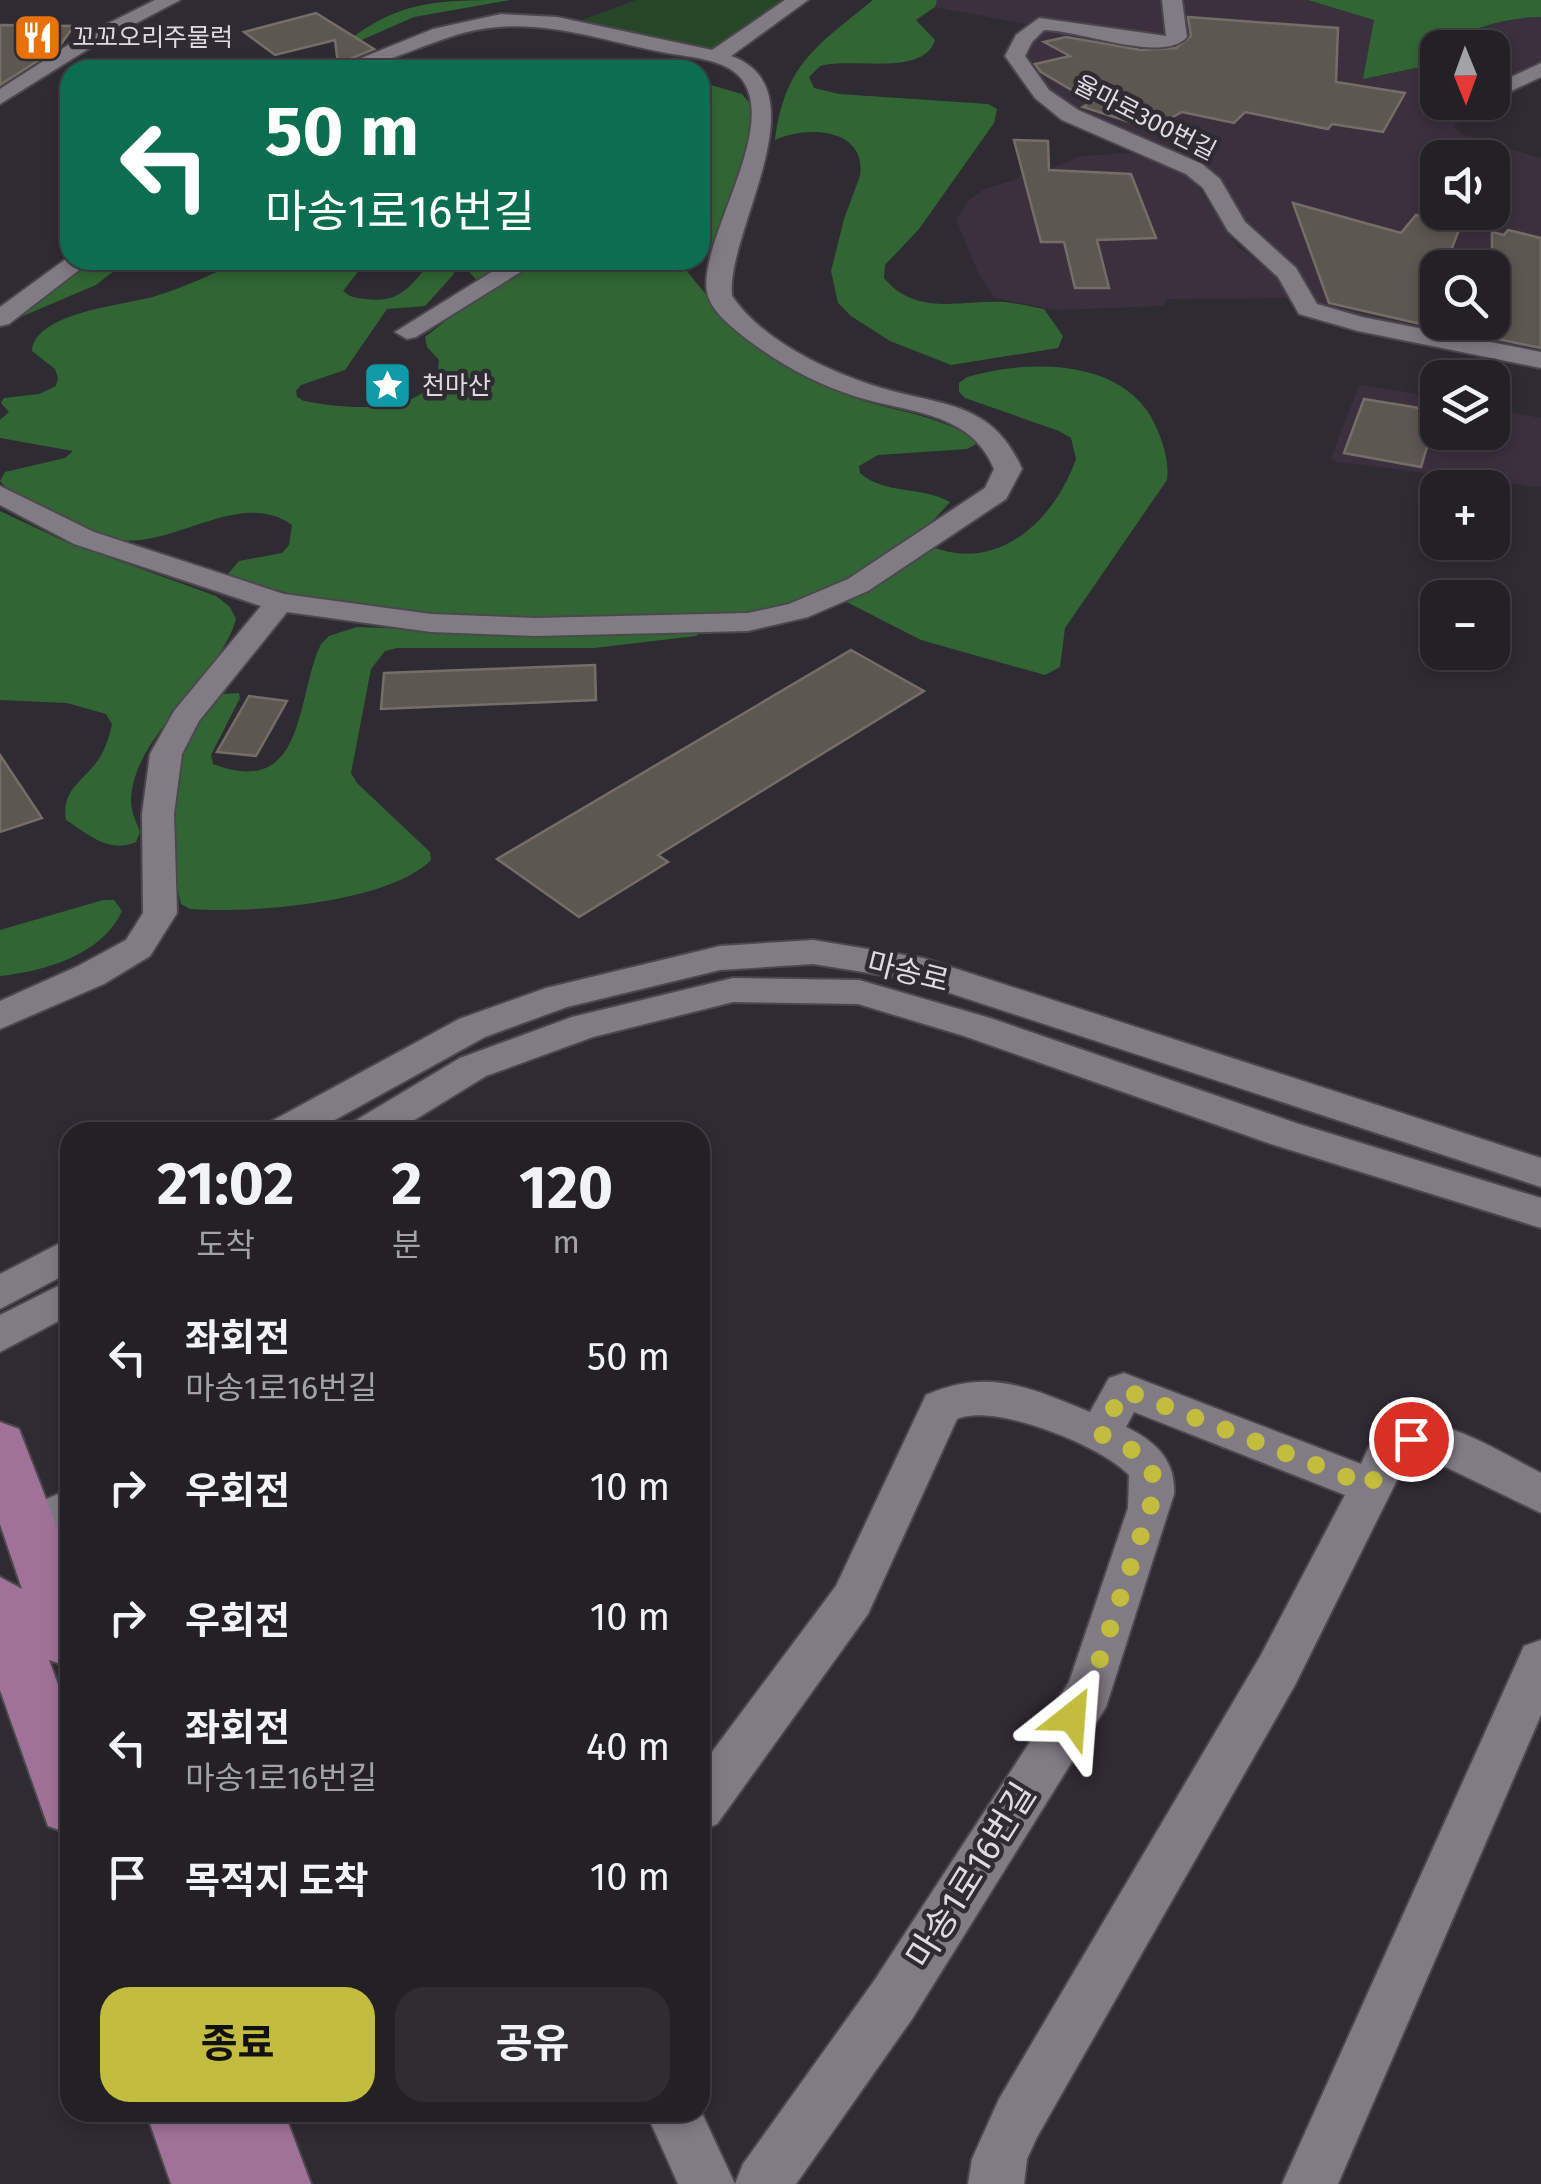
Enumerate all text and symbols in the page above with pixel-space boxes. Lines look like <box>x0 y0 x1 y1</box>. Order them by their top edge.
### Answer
restaurant icon: 꼬꼬오리주물럭 <box>11 12 63 64</box>
place label: 꼬꼬오리주물럭 <box>72 23 233 53</box>
north arrow <box>1420 30 1510 120</box>
map controls <box>1420 30 1510 670</box>
street label: 율마로300번길 <box>1069 69 1221 167</box>
text: 50 m <box>265 90 419 174</box>
icon: left <box>100 100 230 230</box>
button: sound <box>1420 140 1510 230</box>
text: 마송1로16번길 <box>265 185 535 239</box>
button: search <box>1420 250 1510 340</box>
place icon: 천마산 <box>361 360 413 412</box>
button: layers <box>1420 360 1510 450</box>
place label: 천마산 <box>422 371 491 401</box>
button: + <box>1420 470 1510 560</box>
button: − <box>1420 580 1510 670</box>
street label: 마송로 <box>863 945 953 999</box>
text: 21:02 <box>157 1148 294 1220</box>
text: 2 <box>391 1148 422 1220</box>
text: 120 <box>519 1152 613 1224</box>
text: m <box>552 1223 580 1261</box>
text: 도착 <box>196 1226 255 1264</box>
text: 분 <box>392 1226 421 1264</box>
text: 좌회전 <box>185 1315 290 1361</box>
icon: left <box>100 1330 155 1385</box>
text: 50 m <box>587 1334 670 1380</box>
text: 마송1로16번길 <box>185 1369 377 1407</box>
pin <box>1369 1397 1454 1482</box>
icon: arrive <box>1384 1412 1439 1467</box>
icon: right <box>100 1460 155 1515</box>
text: 10 m <box>590 1464 670 1510</box>
text: 우회전 <box>185 1468 290 1514</box>
icon: right <box>100 1590 155 1645</box>
text: 10 m <box>590 1594 670 1640</box>
text: 우회전 <box>185 1598 290 1644</box>
position arrow <box>1020 1665 1124 1769</box>
text: 좌회전 <box>185 1705 290 1751</box>
icon: left <box>100 1720 155 1775</box>
text: 40 m <box>586 1724 670 1770</box>
text: 마송1로16번길 <box>185 1759 377 1797</box>
street label: 마송1로16번길 <box>898 1775 1044 1975</box>
icon: arrive <box>100 1850 155 1905</box>
text: 10 m <box>590 1854 670 1900</box>
text: 목적지 도착 <box>185 1858 369 1904</box>
button: 종료 <box>100 1987 375 2102</box>
button: 공유 <box>395 1987 670 2102</box>

